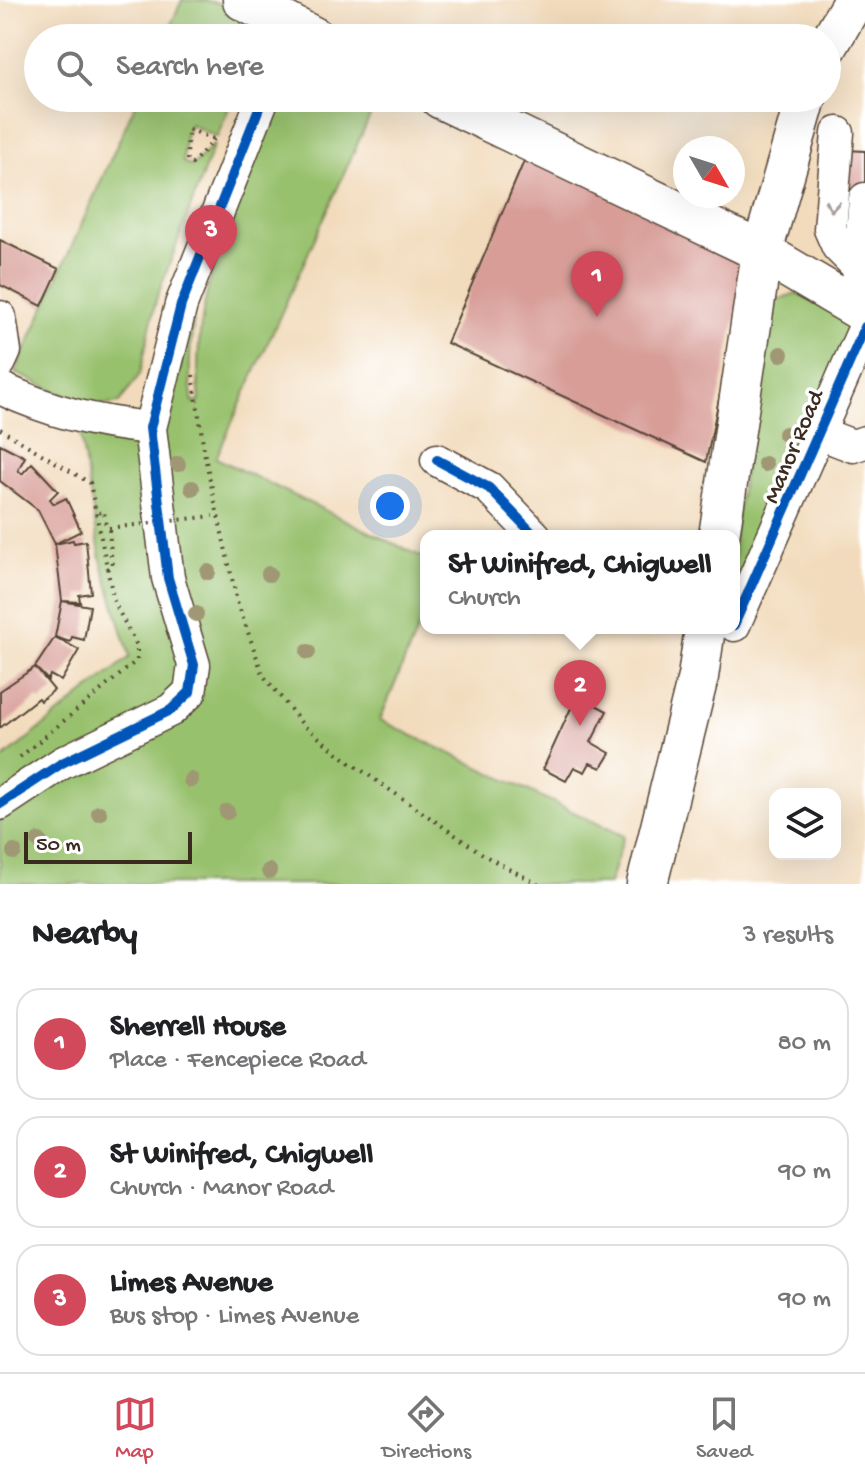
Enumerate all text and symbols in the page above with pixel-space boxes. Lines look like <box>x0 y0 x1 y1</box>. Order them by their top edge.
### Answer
search box <box>24 24 841 112</box>
icon: search <box>52 46 96 90</box>
text: Search here <box>116 51 264 86</box>
north arrow <box>673 136 745 208</box>
one-way arrow <box>824 200 841 213</box>
pin: 3 <box>185 205 237 271</box>
pin: 1 <box>571 251 623 317</box>
street label: Manor Road <box>758 384 833 508</box>
your location <box>370 486 410 526</box>
popup <box>420 530 740 634</box>
text: St Winifred, Chigwell <box>448 549 712 584</box>
text: Church <box>448 584 521 615</box>
pin: 2 <box>554 660 606 726</box>
map controls <box>769 788 841 860</box>
button: layers <box>769 788 841 860</box>
scale bar <box>24 828 192 864</box>
text: 50 m <box>36 833 81 859</box>
text: Nearby <box>32 916 137 956</box>
text: 3 results <box>743 921 833 952</box>
text: Sherrell House <box>110 1011 286 1046</box>
text: 1 <box>55 1029 65 1060</box>
text: 80 m <box>777 1029 831 1060</box>
text: Place · Fencepiece Road <box>110 1046 366 1077</box>
text: St Winifred, Chigwell <box>110 1139 373 1174</box>
text: 2 <box>54 1157 66 1188</box>
text: 90 m <box>779 1157 831 1188</box>
text: Church · Manor Road <box>110 1174 333 1205</box>
text: Limes Avenue <box>110 1267 273 1302</box>
text: 3 <box>53 1285 67 1316</box>
text: 90 m <box>779 1285 831 1316</box>
text: Bus stop · Limes Avenue <box>110 1302 359 1333</box>
tab: Map <box>113 1392 157 1466</box>
tab: Directions <box>382 1392 471 1466</box>
tab: Saved <box>696 1392 752 1466</box>

